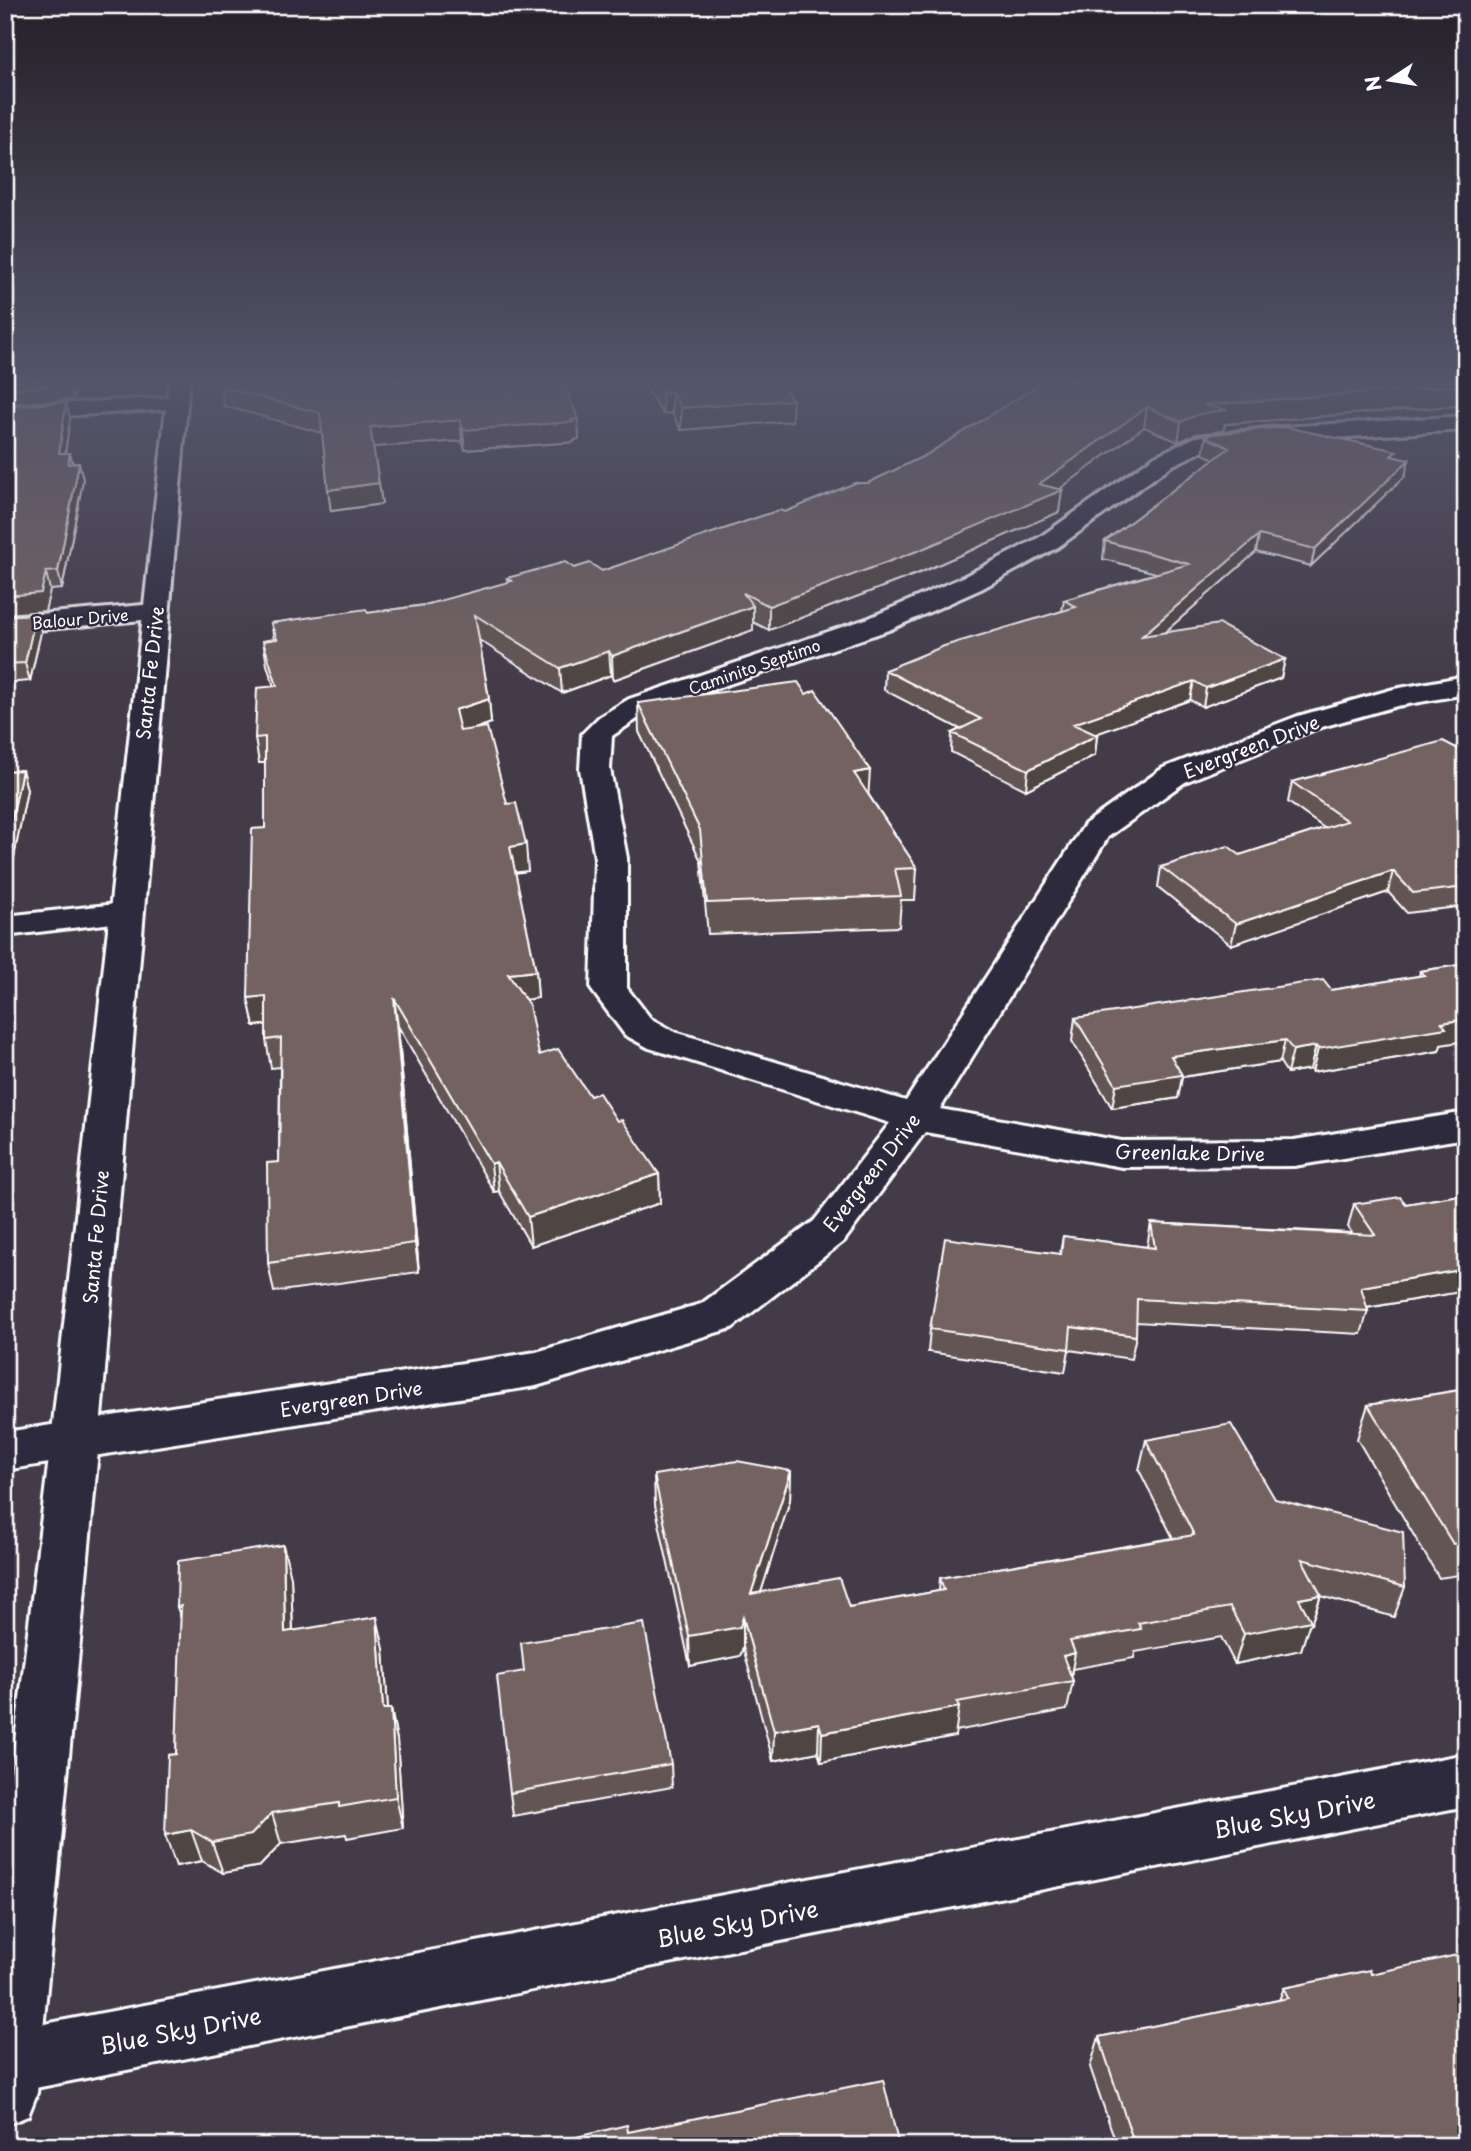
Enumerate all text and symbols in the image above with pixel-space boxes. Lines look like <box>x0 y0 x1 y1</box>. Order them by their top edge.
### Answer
north arrow <box>1356 46 1426 116</box>
text: N <box>1357 73 1388 94</box>
street label: Balour Drive <box>31 602 129 634</box>
street label: Santa Fe Drive <box>128 605 170 741</box>
street label: Caminito Septimo <box>685 632 823 700</box>
street label: Evergreen Drive <box>1179 707 1323 785</box>
street label: Evergreen Drive <box>816 1107 926 1237</box>
street label: Greenlake Drive <box>1115 1137 1265 1167</box>
street label: Santa Fe Drive <box>75 1169 115 1305</box>
street label: Evergreen Drive <box>278 1373 424 1423</box>
street label: Blue Sky Drive <box>1210 1781 1378 1847</box>
street label: Blue Sky Drive <box>653 1890 821 1956</box>
street label: Blue Sky Drive <box>96 1997 264 2063</box>

